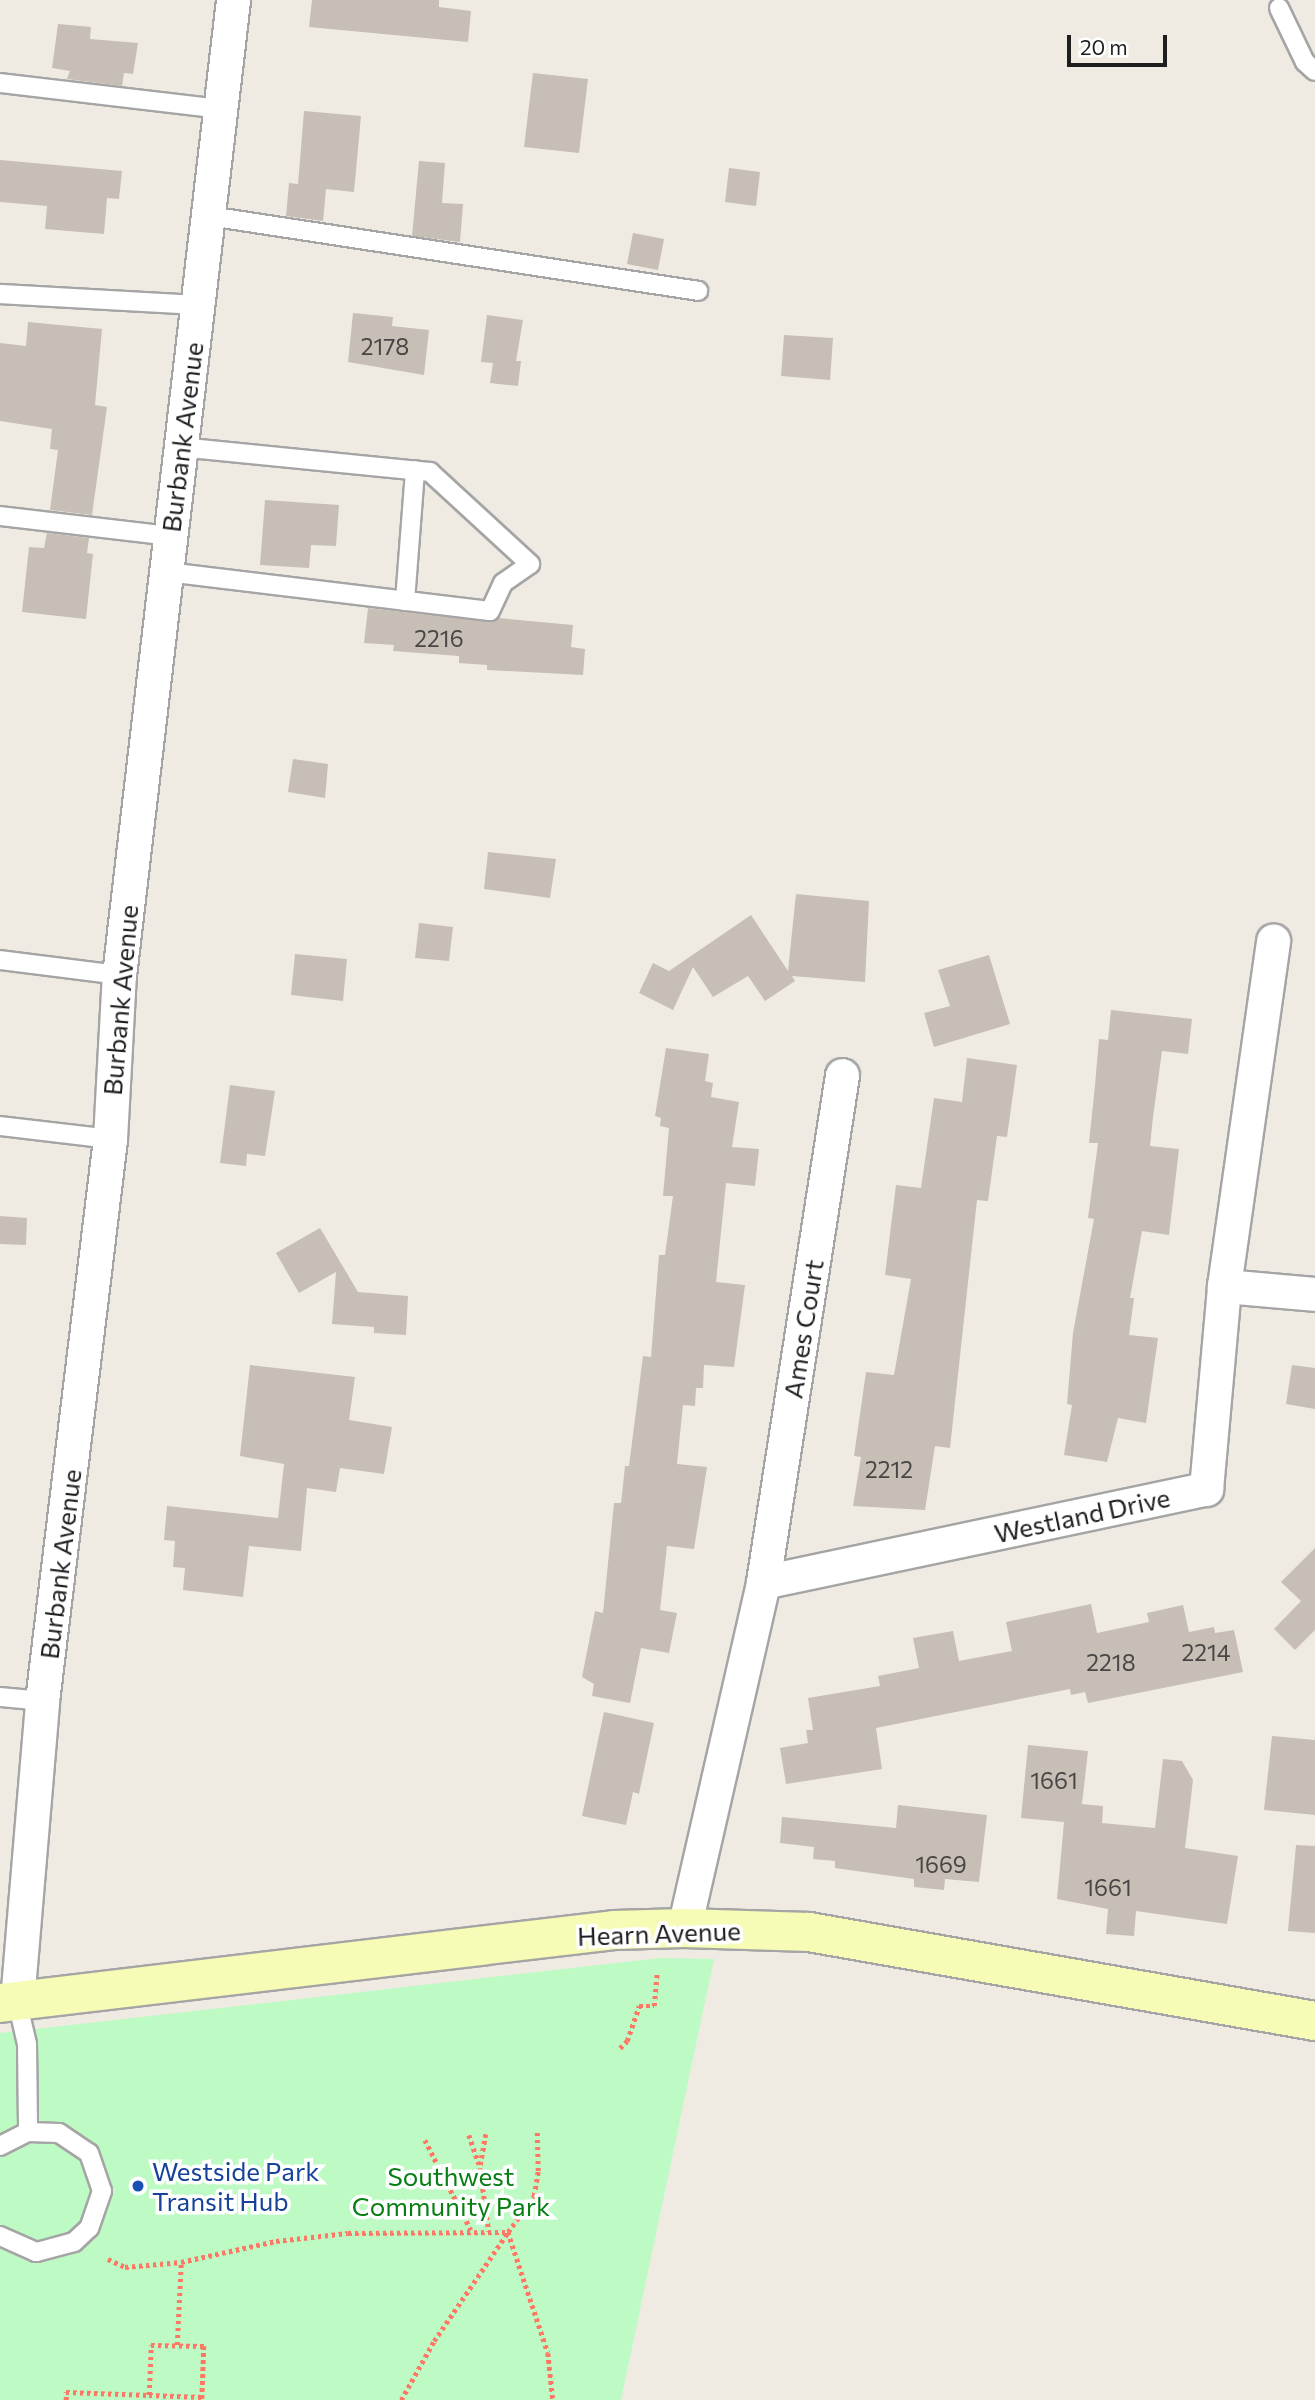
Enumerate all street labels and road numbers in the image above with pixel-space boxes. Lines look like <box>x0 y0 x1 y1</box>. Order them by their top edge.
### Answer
street label: Burbank Avenue <box>155 340 209 534</box>
street label: Burbank Avenue <box>96 903 144 1097</box>
street label: Ames Court <box>777 1257 829 1401</box>
street label: Burbank Avenue <box>33 1467 87 1661</box>
street label: Westland Drive <box>991 1481 1173 1549</box>
street label: Hearn Avenue <box>577 1915 741 1951</box>

